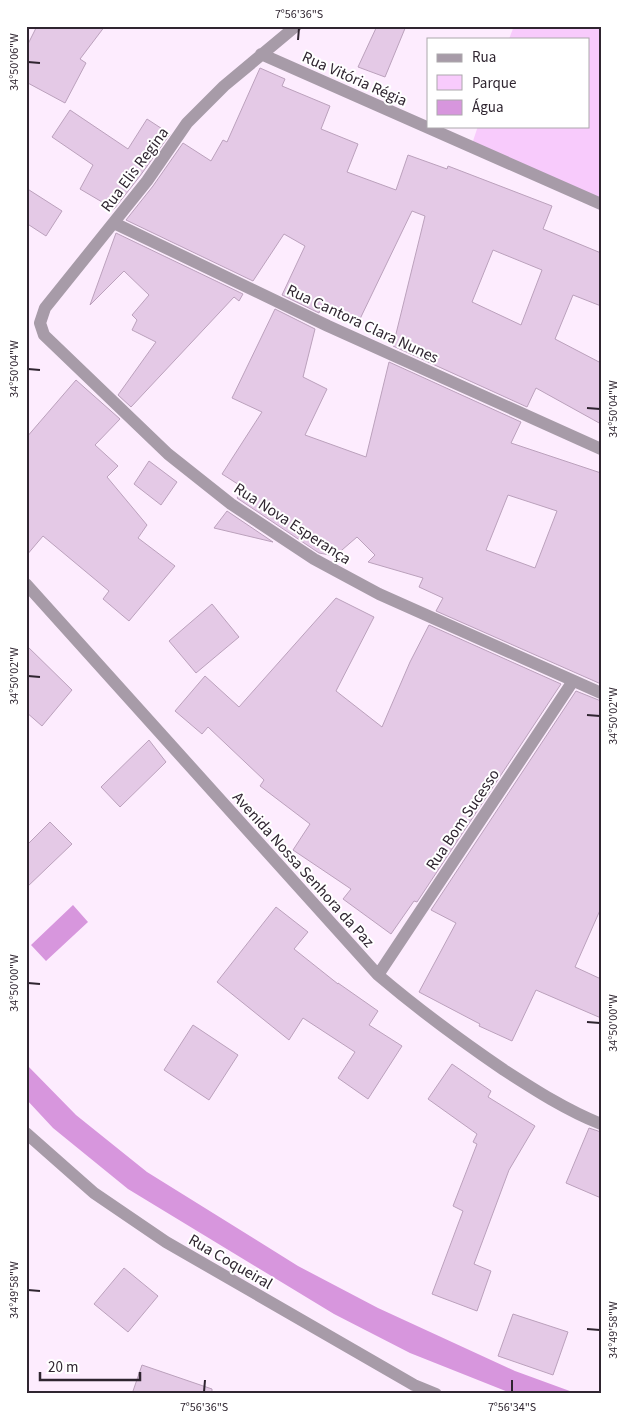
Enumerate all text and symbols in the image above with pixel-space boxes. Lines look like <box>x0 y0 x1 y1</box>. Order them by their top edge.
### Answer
text: 7°56'36"S <box>275 6 323 23</box>
text: 34°50'06"W <box>6 33 23 91</box>
legend <box>427 38 590 128</box>
street label: Rua Vitória Régia <box>299 46 411 112</box>
text: Rua <box>472 47 496 68</box>
text: Parque <box>472 73 516 94</box>
text: Água <box>472 97 503 118</box>
street label: Rua Elis Regina <box>96 123 174 217</box>
street label: Rua Cantora Clara Nunes <box>283 279 442 369</box>
text: 34°50'04"W <box>6 340 23 398</box>
text: 34°50'04"W <box>605 380 622 438</box>
street label: Rua Nova Esperança <box>230 478 355 570</box>
text: 34°50'02"W <box>6 647 23 705</box>
text: 34°50'02"W <box>605 687 622 745</box>
street label: Rua Bom Sucesso <box>421 765 505 875</box>
street label: Avenida Nossa Senhora da Paz <box>227 787 379 953</box>
text: 34°50'00"W <box>6 954 23 1012</box>
text: 34°50'00"W <box>605 994 622 1052</box>
street label: Rua Coqueiral <box>184 1229 277 1295</box>
text: 34°49'58"W <box>6 1261 23 1319</box>
text: 34°49'58"W <box>605 1301 622 1359</box>
scale bar <box>40 1350 140 1382</box>
text: 20 m <box>48 1357 78 1378</box>
text: 7°56'36"S <box>180 1399 228 1416</box>
text: 7°56'34"S <box>488 1399 536 1416</box>

